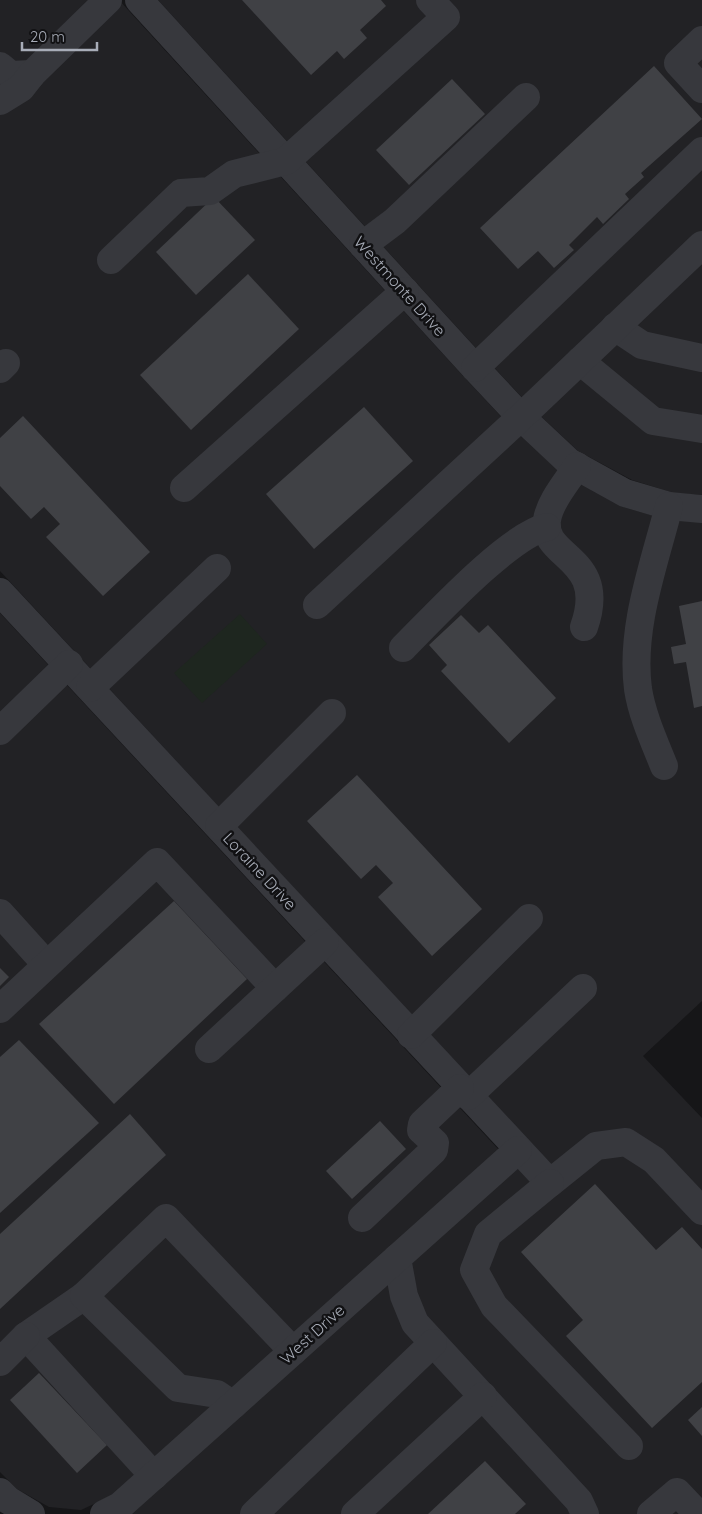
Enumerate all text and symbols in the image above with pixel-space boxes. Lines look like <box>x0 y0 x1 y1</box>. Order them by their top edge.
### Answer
scale bar <box>22 20 98 52</box>
text: 20 m <box>30 27 65 46</box>
street label: Westmonte Drive <box>350 232 450 340</box>
street label: Loraine Drive <box>219 828 301 914</box>
street label: West Drive <box>276 1300 348 1368</box>

